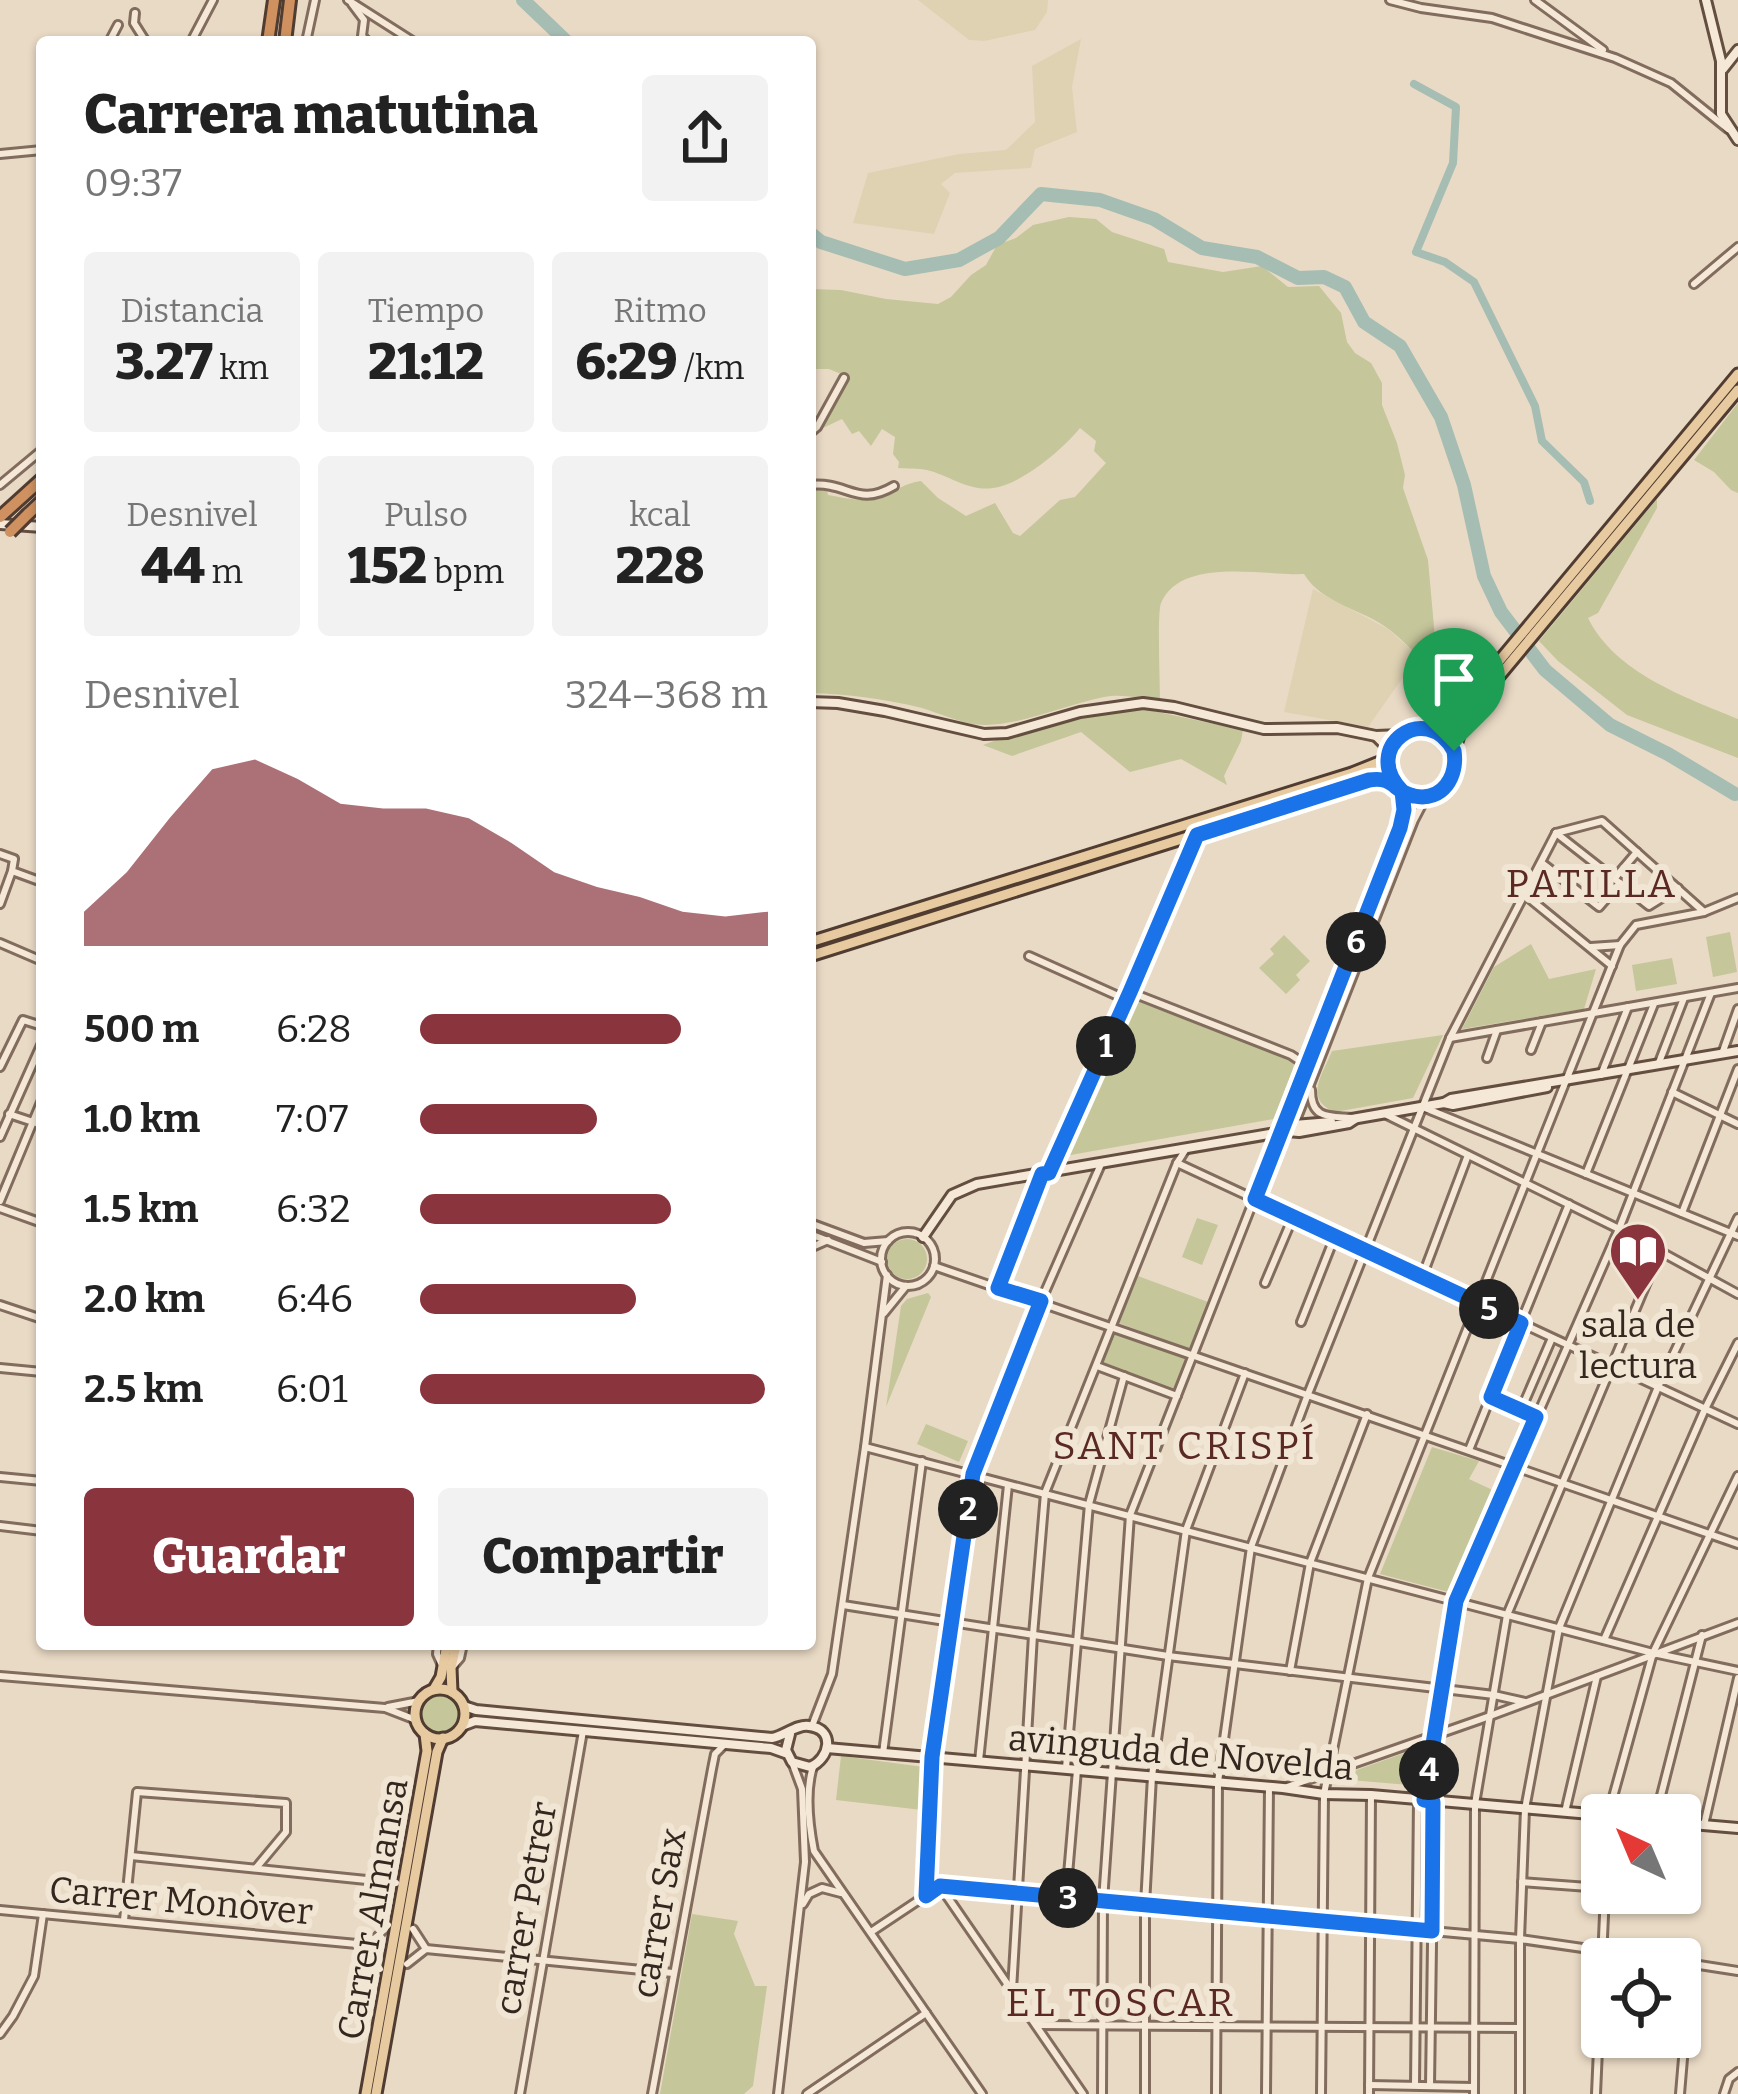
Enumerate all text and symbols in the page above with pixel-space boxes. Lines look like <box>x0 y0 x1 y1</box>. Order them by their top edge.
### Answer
button: share <box>642 75 768 201</box>
text: Carrera matutina <box>84 83 538 147</box>
text: 09:37 <box>84 160 182 206</box>
text: Distancia <box>120 291 264 331</box>
text: Tiempo <box>368 291 484 331</box>
text: Ritmo <box>613 291 707 331</box>
text: 3.27 <box>115 331 213 393</box>
text: 21:12 <box>368 331 484 393</box>
text: 6:29 <box>575 331 678 393</box>
text: km <box>213 348 269 388</box>
text: /km <box>678 348 745 388</box>
text: Desnivel <box>126 495 258 535</box>
text: Pulso <box>384 495 468 535</box>
text: kcal <box>629 495 691 535</box>
text: 44 <box>141 535 205 597</box>
text: 152 <box>348 535 427 597</box>
text: 228 <box>615 535 705 597</box>
text: m <box>205 552 243 592</box>
text: bpm <box>427 552 504 592</box>
pin <box>1403 628 1505 751</box>
icon: arrive <box>1421 646 1487 712</box>
text: Desnivel <box>84 672 240 718</box>
text: 324–368 m <box>565 672 768 718</box>
district label: PATILLA <box>1506 861 1678 907</box>
pin: 6 <box>1326 912 1386 972</box>
text: 6 <box>1346 922 1366 962</box>
text: 500 m <box>84 1006 199 1052</box>
text: 6:28 <box>276 1006 352 1052</box>
pin: 1 <box>1076 1016 1136 1076</box>
text: 1 <box>1099 1026 1113 1066</box>
text: 1.0 km <box>84 1096 200 1142</box>
text: 7:07 <box>276 1096 348 1142</box>
text: 1.5 km <box>84 1186 198 1232</box>
text: 6:32 <box>276 1186 351 1232</box>
library icon: sala de lectura <box>1607 1220 1669 1302</box>
text: 2.0 km <box>84 1276 205 1322</box>
text: 6:46 <box>276 1276 353 1322</box>
pin: 5 <box>1459 1279 1519 1339</box>
text: 5 <box>1480 1289 1498 1329</box>
place label: sala de lectura <box>1579 1303 1697 1388</box>
text: 2.5 km <box>84 1366 203 1412</box>
text: 6:01 <box>276 1366 348 1412</box>
district label: SANT CRISPÍ <box>1053 1423 1317 1469</box>
pin: 2 <box>938 1479 998 1539</box>
button: Guardar <box>84 1488 414 1626</box>
button: Compartir <box>438 1488 768 1626</box>
text: 2 <box>959 1489 977 1529</box>
street label: avinguda de Novelda <box>1006 1716 1356 1790</box>
pin: 4 <box>1399 1740 1459 1800</box>
text: 4 <box>1419 1750 1439 1790</box>
street label: Carrer Almansa <box>328 1775 418 2043</box>
north arrow <box>1581 1794 1701 1914</box>
map controls <box>1581 1794 1701 2058</box>
street label: carrer Petrer <box>486 1798 566 2018</box>
street label: carrer Sax <box>622 1825 696 2001</box>
street label: Carrer Monòver <box>47 1868 315 1934</box>
pin: 3 <box>1038 1868 1098 1928</box>
text: 3 <box>1058 1878 1078 1918</box>
button: locate <box>1581 1938 1701 2058</box>
district label: EL TOSCAR <box>1006 1980 1236 2026</box>

